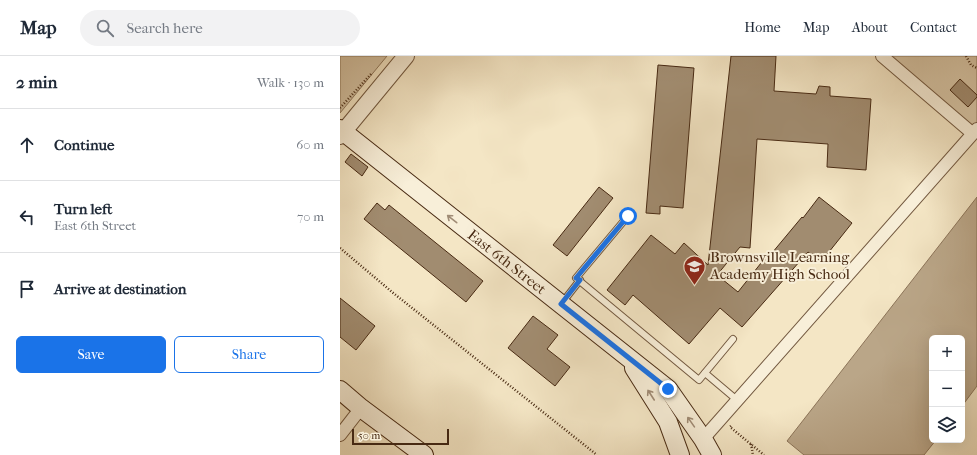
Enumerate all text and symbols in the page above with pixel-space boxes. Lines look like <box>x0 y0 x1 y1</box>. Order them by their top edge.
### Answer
search box <box>80 10 360 46</box>
text: Map <box>20 17 56 39</box>
icon: search <box>94 17 116 39</box>
text: Search here <box>126 19 203 37</box>
text: Home <box>744 19 781 36</box>
text: Map <box>803 19 830 36</box>
text: About <box>852 19 888 36</box>
text: Contact <box>910 19 957 36</box>
text: 2 min <box>16 72 57 92</box>
text: Walk · 130 m <box>257 75 324 90</box>
icon: ahead <box>16 134 38 156</box>
text: Continue <box>54 136 114 154</box>
text: 60 m <box>296 137 324 152</box>
text: Turn left <box>54 200 112 218</box>
icon: left <box>16 206 38 228</box>
route start <box>619 207 637 225</box>
text: 70 m <box>297 209 324 224</box>
one-way arrow <box>447 214 458 223</box>
text: East 6th Street <box>54 218 136 233</box>
street label: East 6th Street <box>464 226 550 299</box>
place label: Brownsville Learning Academy High School <box>709 248 850 283</box>
school or university icon: Brownsville Learning Academy High School <box>681 253 707 286</box>
icon: arrive <box>16 278 38 300</box>
text: Arrive at destination <box>54 280 186 298</box>
map controls <box>929 335 965 443</box>
button: + <box>929 335 965 371</box>
button: Save <box>16 336 166 373</box>
button: Share <box>174 336 324 373</box>
button: − <box>929 371 965 407</box>
route end <box>659 380 677 398</box>
one-way arrow <box>647 390 655 401</box>
button: layers <box>929 407 965 443</box>
one-way arrow <box>687 417 695 428</box>
scale bar <box>352 427 449 446</box>
text: 50 m <box>358 429 380 442</box>

